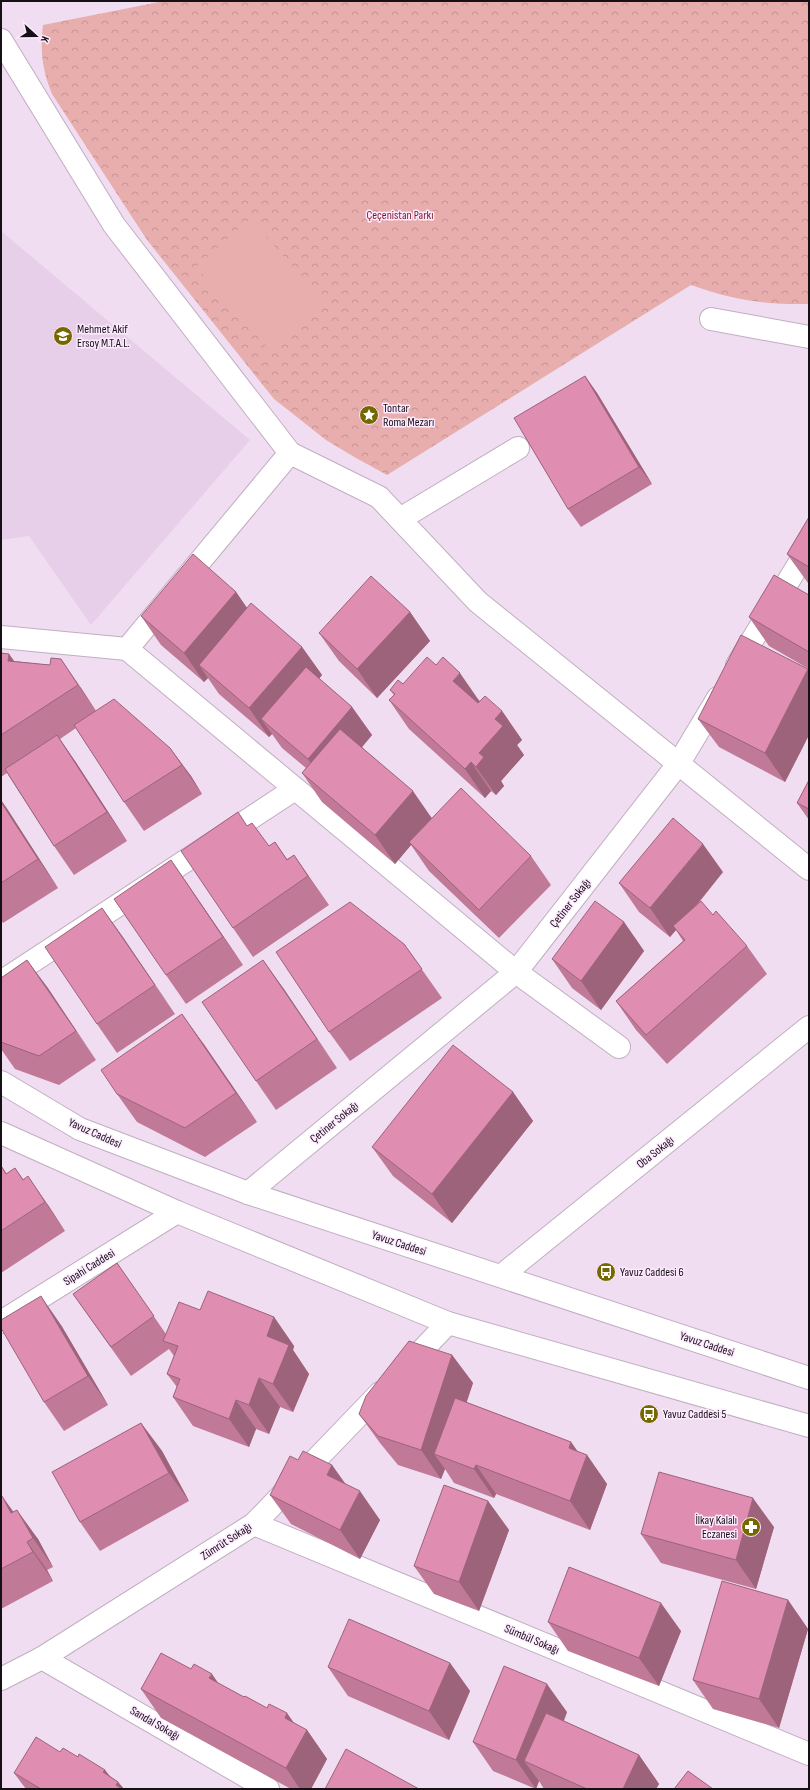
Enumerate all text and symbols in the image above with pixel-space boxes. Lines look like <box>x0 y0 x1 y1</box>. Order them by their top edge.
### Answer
north arrow <box>16 16 56 56</box>
text: K <box>38 35 52 45</box>
park label: Çeçenistan Parkı <box>367 208 433 223</box>
place label: Mehmet Akif Ersoy M.T.A.L. <box>77 322 130 351</box>
school or university icon: Mehmet Akif Ersoy M.T.A.L. <box>52 325 74 347</box>
place label: Tontar Roma Mezarı <box>383 401 434 430</box>
place icon: Tontar Roma Mezarı <box>358 404 380 426</box>
street label: Çetiner Sokağı <box>547 876 594 931</box>
street label: Çetiner Sokağı <box>307 1098 362 1146</box>
street label: Yavuz Caddesi <box>66 1115 124 1152</box>
street label: Oba Sokağı <box>634 1133 677 1172</box>
street label: Yavuz Caddesi <box>370 1228 428 1259</box>
street label: Sipahi Caddesi <box>61 1246 118 1289</box>
bus stop icon: Yavuz Caddesi 6 <box>595 1261 617 1283</box>
place label: Yavuz Caddesi 6 <box>620 1265 684 1280</box>
street label: Yavuz Caddesi <box>678 1329 736 1360</box>
bus stop icon: Yavuz Caddesi 5 <box>638 1403 660 1425</box>
place label: Yavuz Caddesi 5 <box>663 1407 726 1422</box>
place label: İlkay Kalalı Eczanesi <box>695 1513 737 1542</box>
pharmacy icon: İlkay Kalalı Eczanesi <box>740 1516 762 1538</box>
street label: Zümrüt Sokağı <box>198 1519 255 1563</box>
street label: Sümbül Sokağı <box>502 1621 562 1658</box>
street label: Sandal Sokağı <box>127 1703 182 1744</box>

